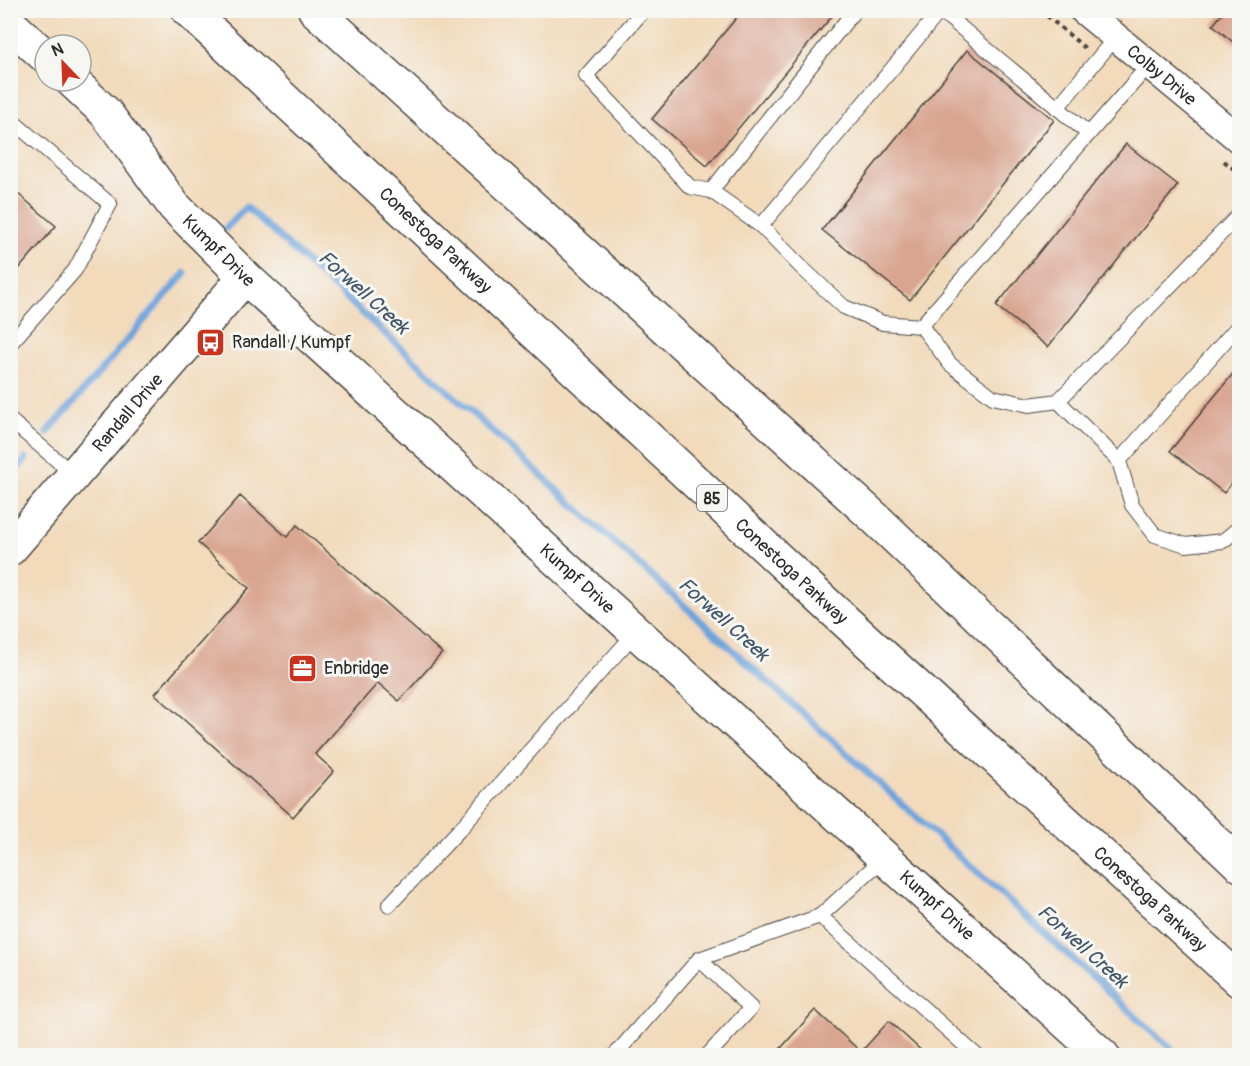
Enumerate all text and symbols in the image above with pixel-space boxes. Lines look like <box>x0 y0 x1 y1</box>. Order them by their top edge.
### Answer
north arrow <box>33 33 93 93</box>
text: N <box>49 39 67 61</box>
street label: Colby Drive <box>1122 40 1201 111</box>
street label: Conestoga Parkway <box>374 183 497 299</box>
street label: Kumpf Drive <box>177 210 259 292</box>
water label: Forwell Creek <box>313 245 415 341</box>
bus stop icon: Randall / Kumpf <box>195 326 227 358</box>
place label: Randall / Kumpf <box>232 331 352 354</box>
street label: Randall Drive <box>88 369 168 457</box>
road number: 85 <box>697 485 727 511</box>
street label: Conestoga Parkway <box>730 513 852 630</box>
street label: Kumpf Drive <box>535 539 619 619</box>
water label: Forwell Creek <box>673 572 775 668</box>
office icon: Enbridge <box>287 652 319 684</box>
place label: Enbridge <box>324 657 389 680</box>
street label: Conestoga Parkway <box>1088 842 1212 957</box>
street label: Kumpf Drive <box>894 866 979 946</box>
water label: Forwell Creek <box>1032 899 1134 995</box>

